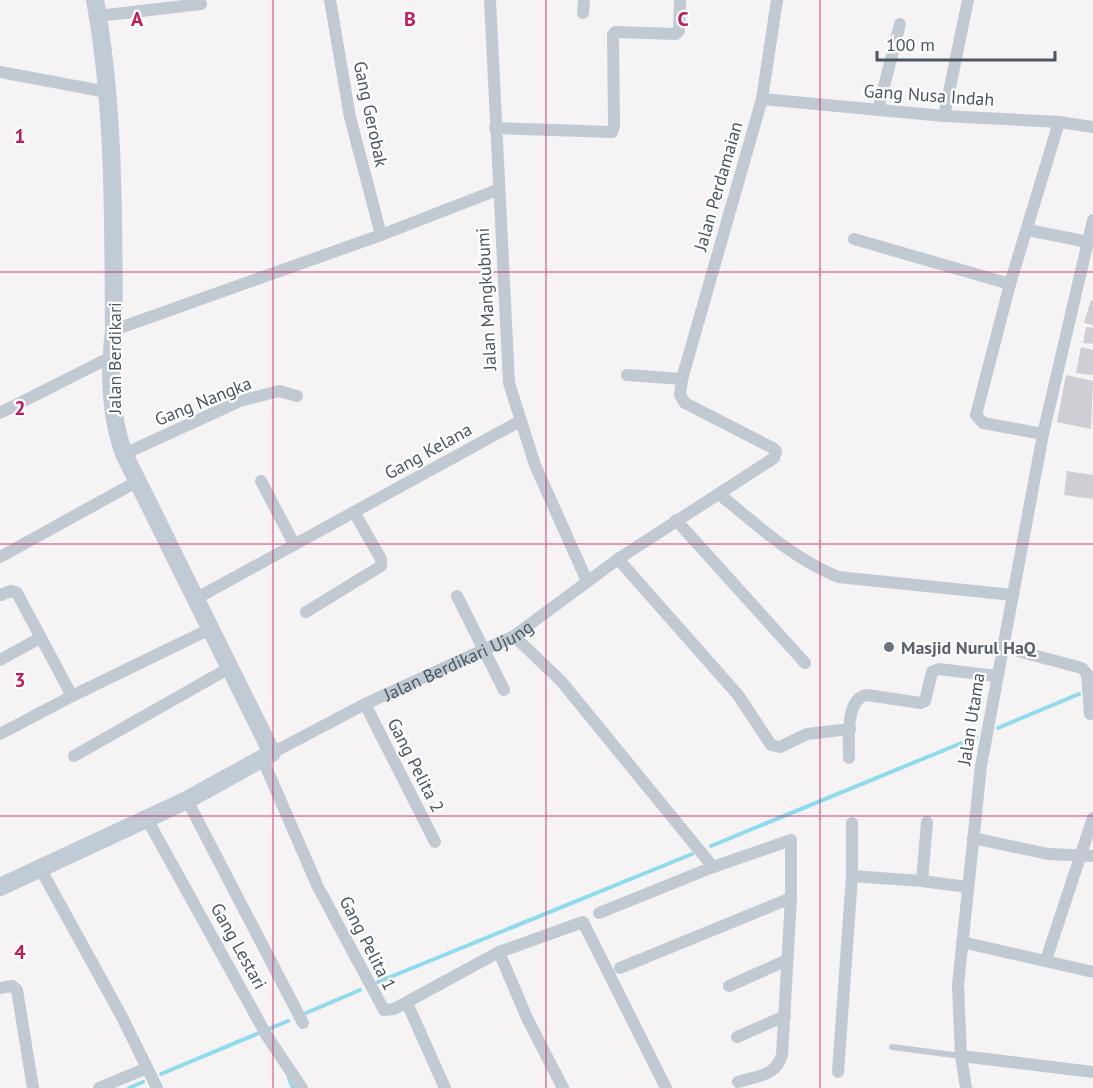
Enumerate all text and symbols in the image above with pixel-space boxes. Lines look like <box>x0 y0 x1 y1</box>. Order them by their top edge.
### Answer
text: A <box>131 6 144 32</box>
text: B <box>404 6 416 32</box>
text: C <box>677 6 689 32</box>
scale bar <box>877 24 1056 62</box>
text: 100 m <box>886 33 935 56</box>
street label: Gang Gerobak <box>349 59 393 169</box>
street label: Gang Nusa Indah <box>863 79 995 111</box>
street label: Jalan Perdamaian <box>688 119 747 254</box>
text: 1 <box>14 123 26 149</box>
street label: Jalan Mangkubumi <box>471 227 501 372</box>
street label: Jalan Berdikari <box>103 302 126 415</box>
street label: Gang Nangka <box>151 371 255 431</box>
text: 2 <box>14 395 26 421</box>
street label: Gang Kelana <box>380 418 476 484</box>
street label: Jalan Berdikari Ujung <box>379 615 537 706</box>
place label: Masjid Nurul HaQ <box>901 636 1037 659</box>
marker: Masjid Nurul HaQ <box>882 640 896 654</box>
text: 3 <box>14 667 26 693</box>
street label: Jalan Utama <box>952 671 990 768</box>
street label: Gang Pelita 2 <box>382 714 450 816</box>
street label: Gang Pelita 1 <box>334 892 402 994</box>
street label: Gang Lestari <box>206 899 272 993</box>
text: 4 <box>14 939 26 965</box>

